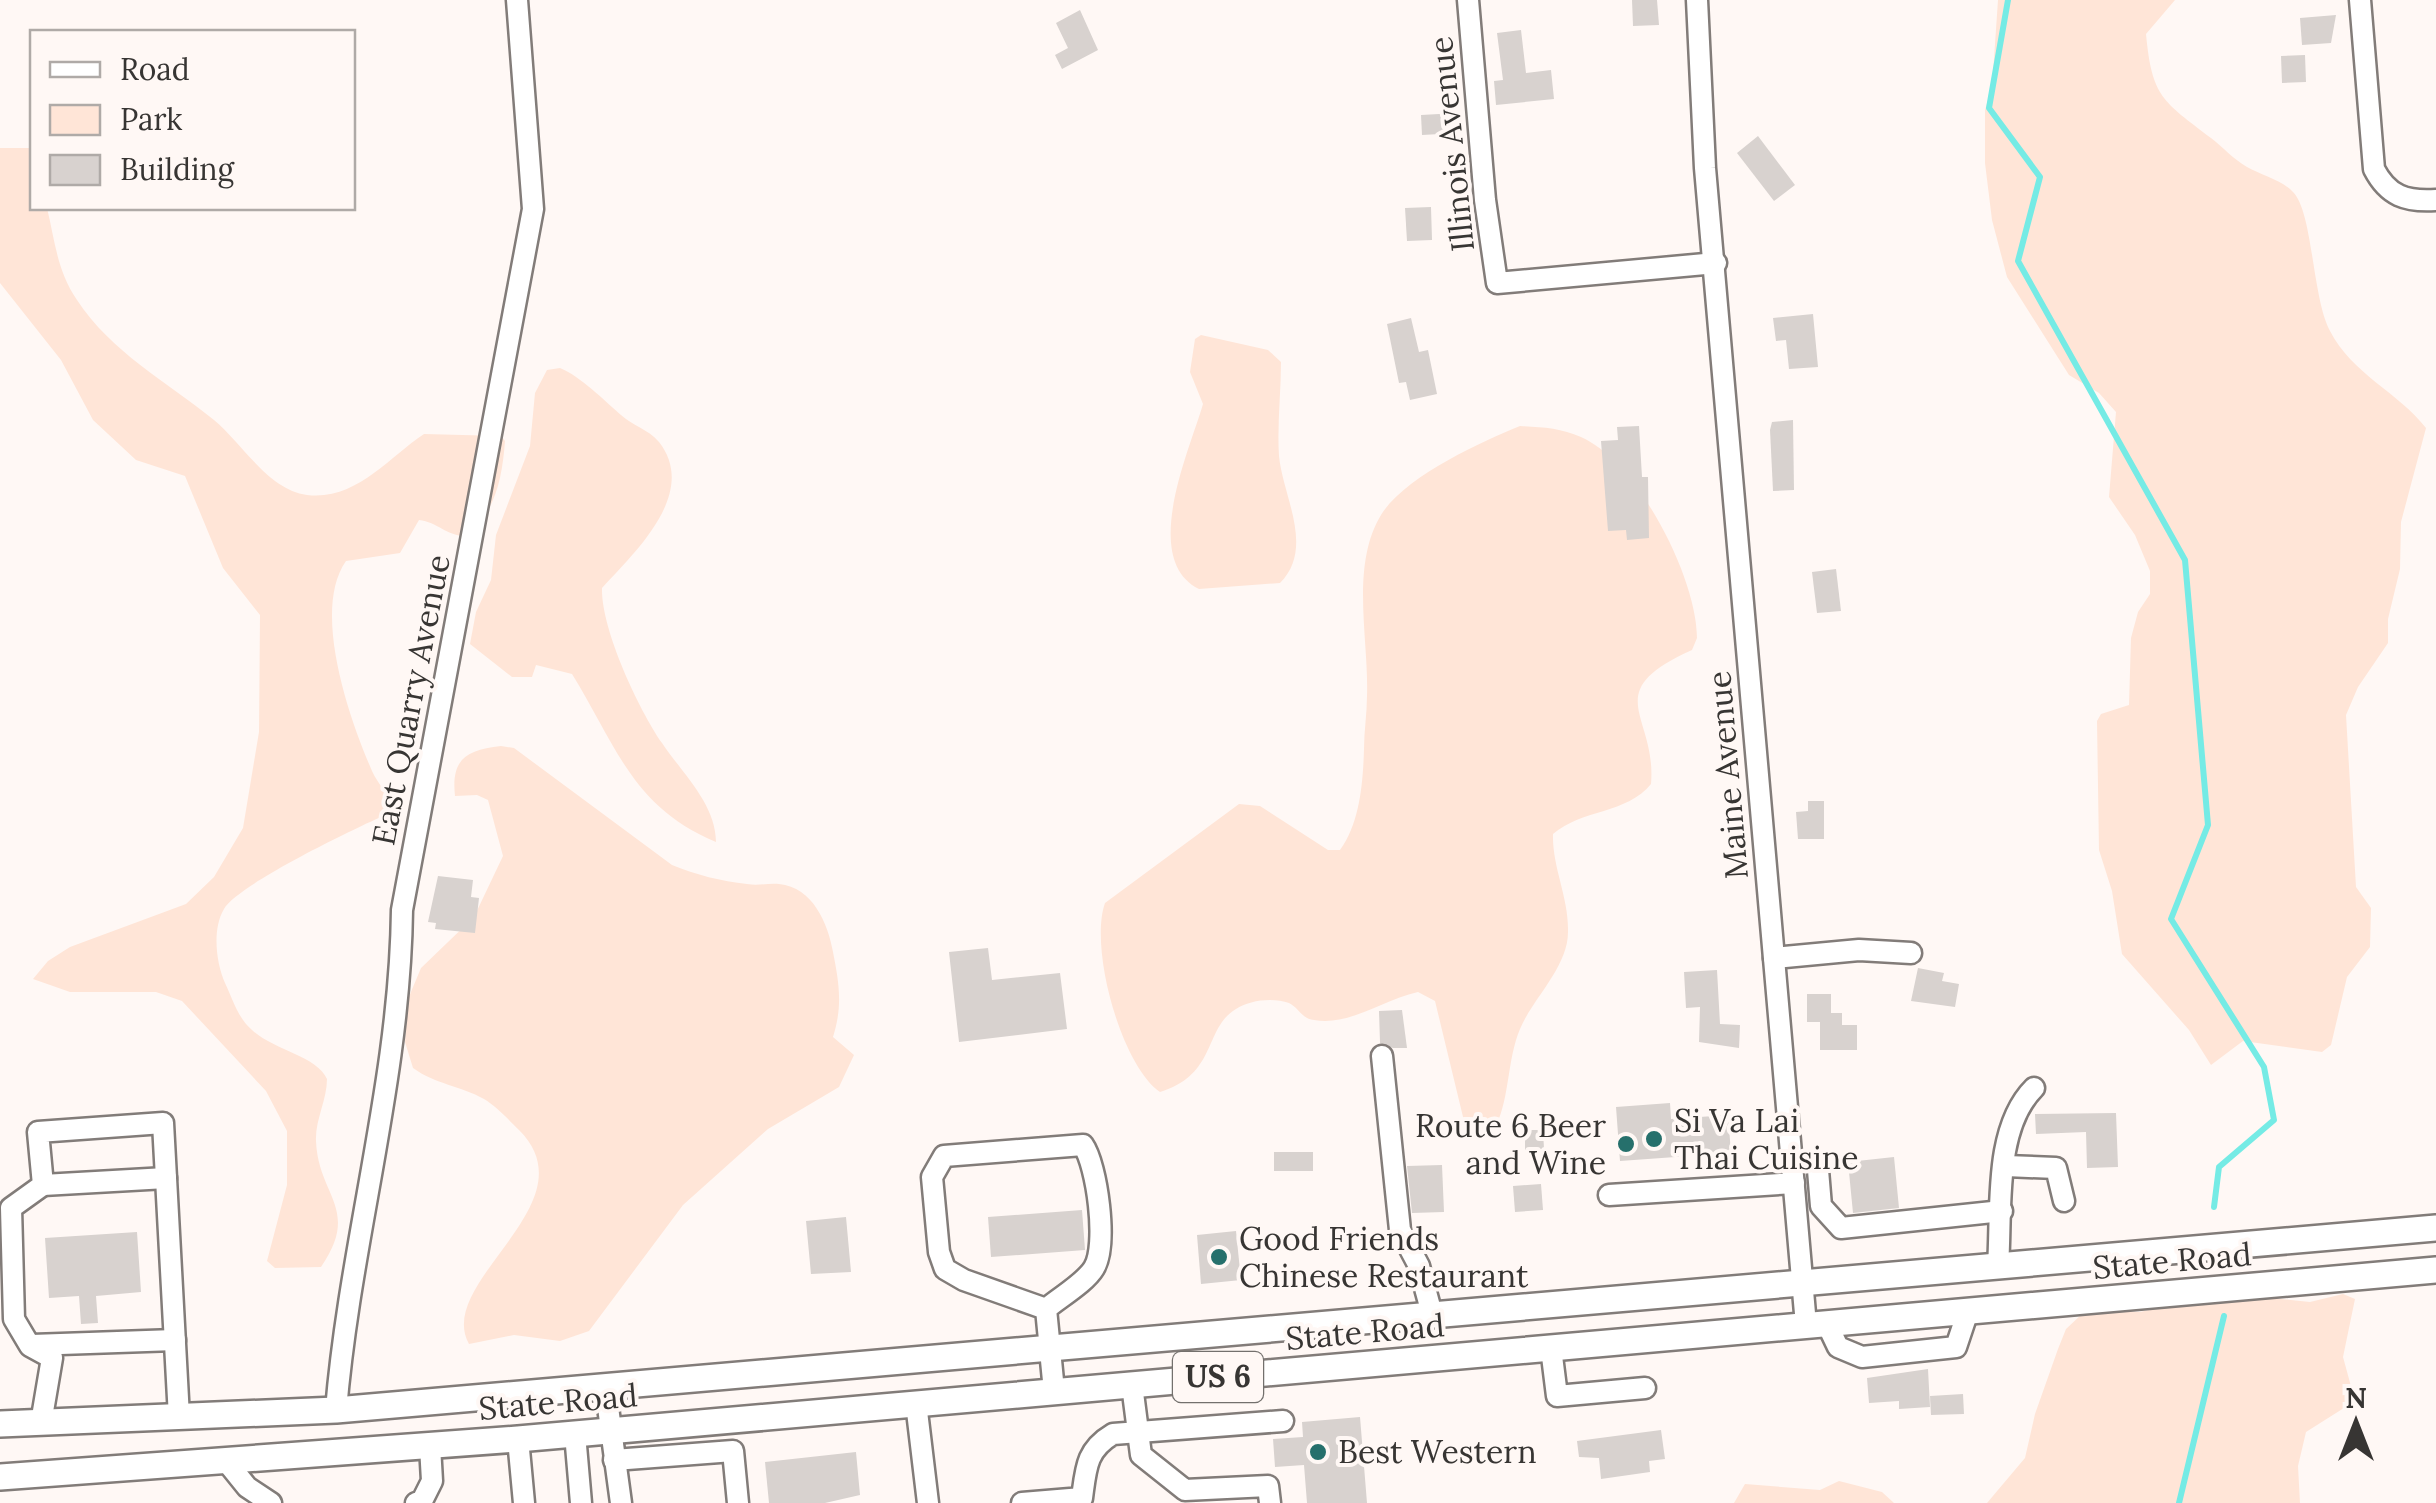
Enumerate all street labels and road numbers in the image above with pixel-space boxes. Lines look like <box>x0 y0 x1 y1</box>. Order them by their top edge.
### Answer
street label: Illinois Avenue <box>1420 34 1483 254</box>
street label: East Quarry Avenue <box>362 551 459 849</box>
street label: Maine Avenue <box>1698 669 1757 881</box>
street label: State Road <box>2091 1233 2253 1288</box>
street label: State Road <box>1284 1304 1446 1359</box>
road number: US 6 <box>1173 1352 1263 1402</box>
street label: State Road <box>477 1374 639 1429</box>

